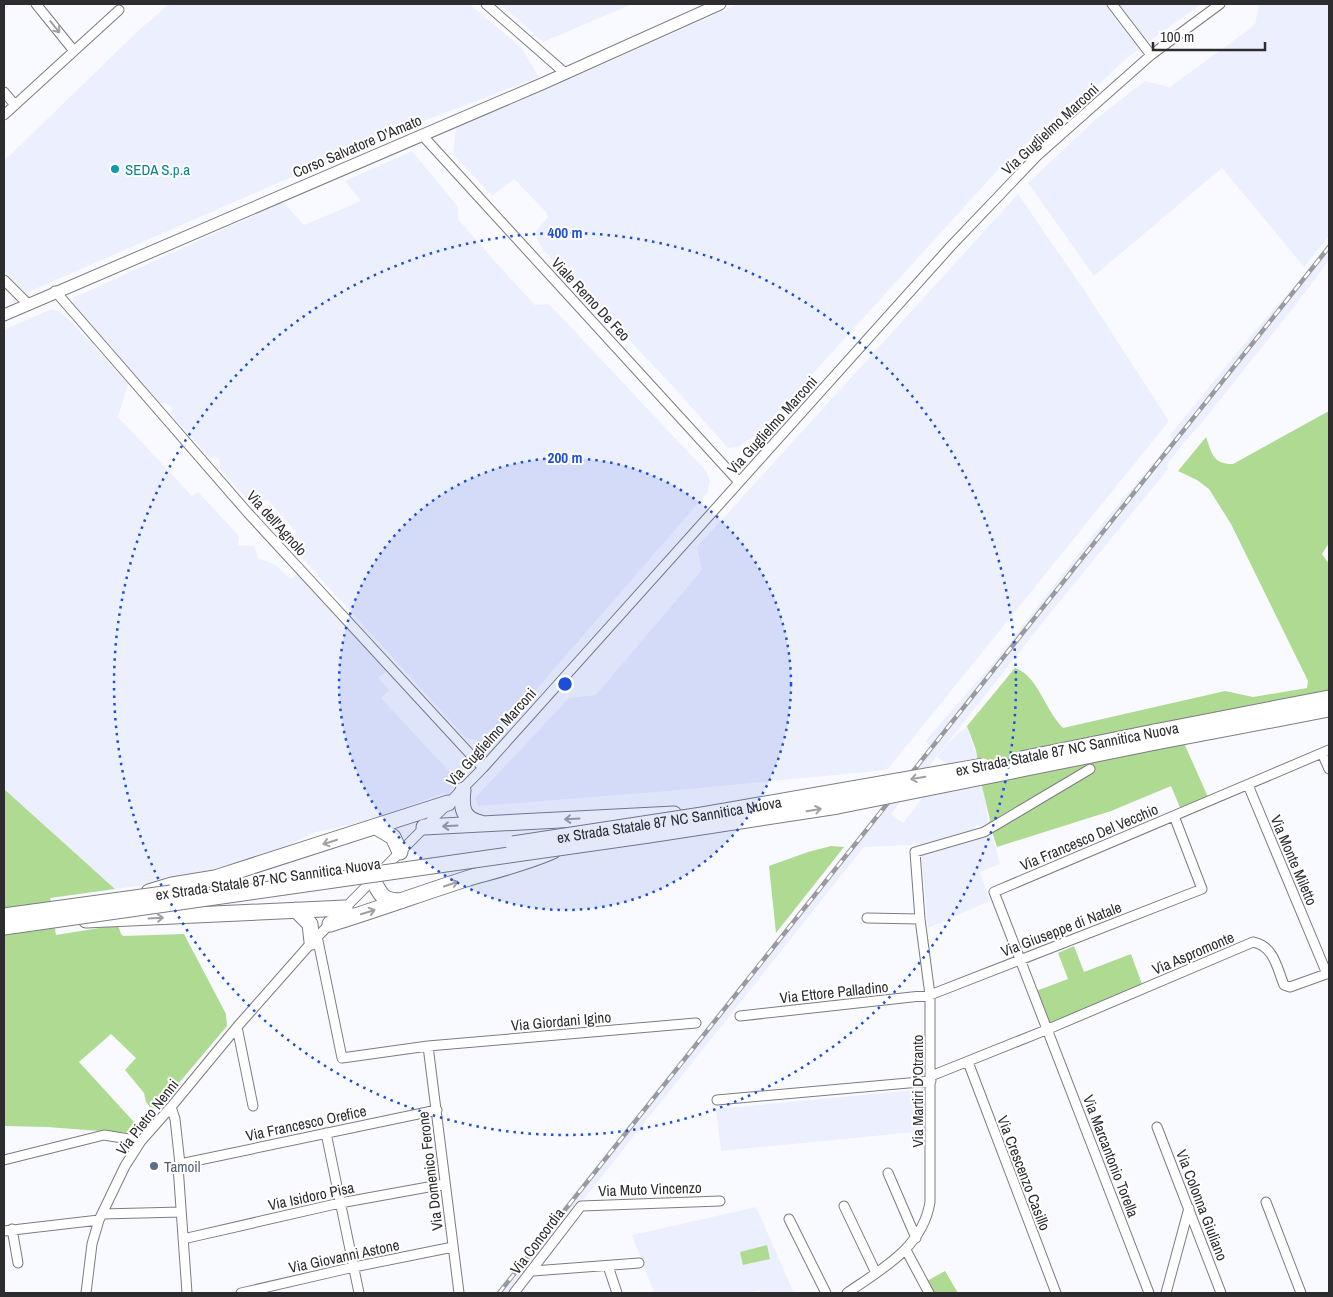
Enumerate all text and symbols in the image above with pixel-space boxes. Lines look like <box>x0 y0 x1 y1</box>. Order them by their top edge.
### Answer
one-way arrow <box>50 20 61 33</box>
scale bar <box>1153 20 1266 52</box>
text: 100 m <box>1160 26 1194 47</box>
street label: Via Guglielmo Marconi <box>997 78 1103 180</box>
street label: Corso Salvatore D'Amato <box>289 109 425 183</box>
place label: SEDA S.p.a <box>125 159 190 180</box>
marker: SEDA S.p.a <box>109 163 121 175</box>
text: 400 m <box>548 222 582 243</box>
street label: Viale Remo De Feo <box>547 253 635 345</box>
street label: Via Guglielmo Marconi <box>722 371 822 479</box>
text: 200 m <box>548 447 582 468</box>
street label: Via dell'Agnolo <box>242 486 312 560</box>
centre of rings <box>556 675 574 693</box>
street label: Via Guglielmo Marconi <box>441 683 541 791</box>
street label: ex Strada Statale 87 NC Sannitica Nuova <box>954 717 1181 781</box>
one-way arrow <box>910 773 926 783</box>
street label: ex Strada Statale 87 NC Sannitica Nuova <box>555 791 783 848</box>
street label: Via Francesco Del Vecchio <box>1017 798 1161 876</box>
one-way arrow <box>806 805 822 815</box>
street label: Via Monte Miletto <box>1266 812 1323 909</box>
one-way arrow <box>564 814 580 823</box>
one-way arrow <box>443 821 459 830</box>
one-way arrow <box>322 838 338 848</box>
street label: ex Strada Statale 87 NC Sannitica Nuova <box>154 853 382 905</box>
one-way arrow <box>443 879 459 889</box>
street label: Via Giuseppe di Natale <box>998 896 1125 962</box>
one-way arrow <box>359 907 375 917</box>
one-way arrow <box>148 913 164 922</box>
street label: Via Aspromonte <box>1149 926 1237 980</box>
street label: Via Ettore Palladino <box>779 976 890 1008</box>
street label: Via Giordani Igino <box>510 1006 612 1036</box>
street label: Via Martiri D'Otranto <box>907 1034 928 1147</box>
street label: Via Pietro Nenni <box>111 1075 183 1159</box>
street label: Via Marcantonio Torella <box>1078 1092 1144 1220</box>
street label: Via Francesco Orefice <box>244 1100 368 1146</box>
street label: Via Domenico Ferone <box>412 1110 448 1232</box>
street label: Via Crescenzo Casillo <box>992 1113 1056 1234</box>
street label: Via Colonna Giuliano <box>1171 1146 1233 1264</box>
place label: Tamoil <box>164 1156 200 1177</box>
marker: Tamoil <box>148 1160 160 1172</box>
street label: Via Isidoro Pisa <box>266 1177 356 1215</box>
street label: Via Muto Vincenzo <box>598 1177 702 1201</box>
street label: Via Concordia <box>505 1203 569 1279</box>
street label: Via Giovanni Astone <box>287 1234 401 1278</box>

